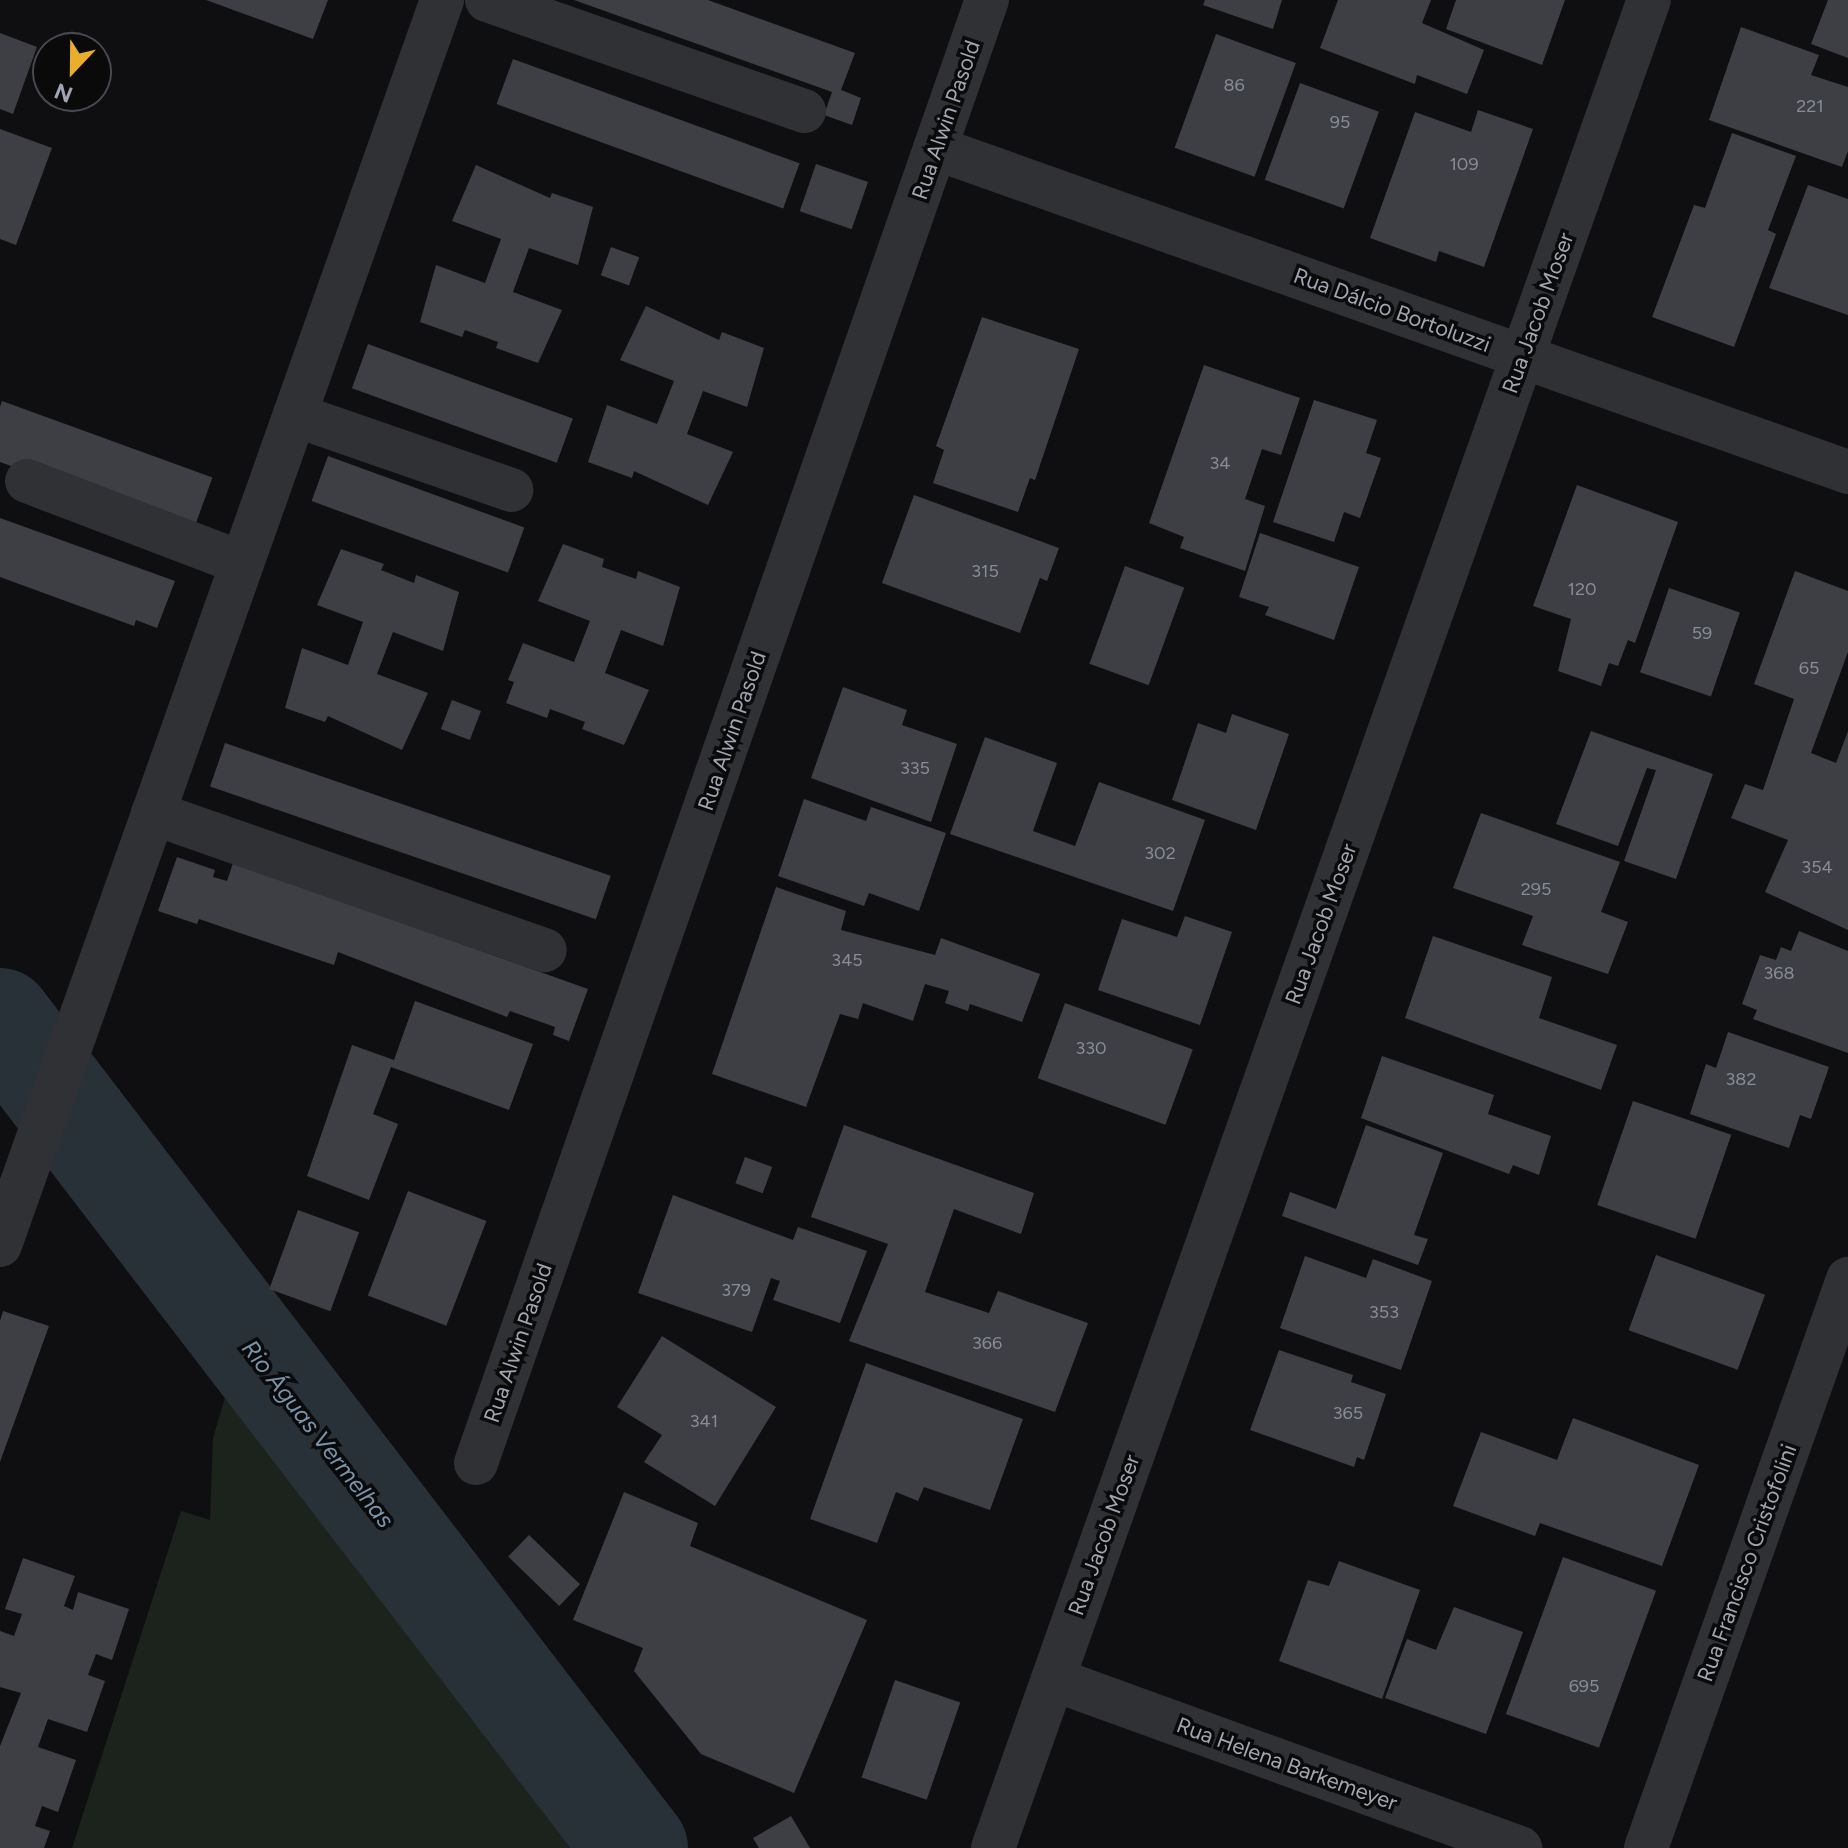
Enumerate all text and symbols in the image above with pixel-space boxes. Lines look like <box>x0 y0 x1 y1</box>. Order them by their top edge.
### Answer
north arrow <box>32 32 112 112</box>
street label: Rua Alwin Pasold <box>906 37 986 203</box>
house number: 86 <box>1223 74 1245 96</box>
text: N <box>51 77 77 109</box>
house number: 221 <box>1796 95 1824 117</box>
house number: 95 <box>1330 111 1350 133</box>
house number: 109 <box>1449 153 1479 175</box>
street label: Rua Jacob Moser <box>1497 229 1579 397</box>
street label: Rua Dálcio Bortoluzzi <box>1290 262 1494 358</box>
house number: 34 <box>1210 452 1230 474</box>
house number: 315 <box>971 560 999 582</box>
house number: 120 <box>1567 578 1597 600</box>
house number: 59 <box>1692 622 1712 644</box>
street label: Rua Alwin Pasold <box>692 648 772 814</box>
house number: 65 <box>1799 657 1819 679</box>
house number: 335 <box>900 757 930 779</box>
street label: Rua Jacob Moser <box>1280 840 1362 1008</box>
house number: 302 <box>1144 842 1176 864</box>
house number: 354 <box>1801 856 1833 878</box>
house number: 295 <box>1521 878 1551 900</box>
house number: 345 <box>831 949 863 971</box>
house number: 368 <box>1763 962 1795 984</box>
house number: 330 <box>1075 1037 1107 1059</box>
house number: 382 <box>1726 1068 1756 1090</box>
street label: Rua Alwin Pasold <box>478 1260 558 1426</box>
house number: 379 <box>721 1279 751 1301</box>
house number: 353 <box>1369 1301 1399 1323</box>
house number: 366 <box>972 1332 1002 1354</box>
water label: Rio Águas Vermelhas <box>236 1334 400 1534</box>
house number: 365 <box>1333 1402 1363 1424</box>
house number: 341 <box>690 1410 718 1432</box>
street label: Rua Francisco Cristofolini <box>1692 1441 1802 1685</box>
street label: Rua Jacob Moser <box>1063 1451 1145 1619</box>
house number: 695 <box>1569 1675 1599 1697</box>
street label: Rua Helena Barkemeyer <box>1173 1712 1401 1816</box>

